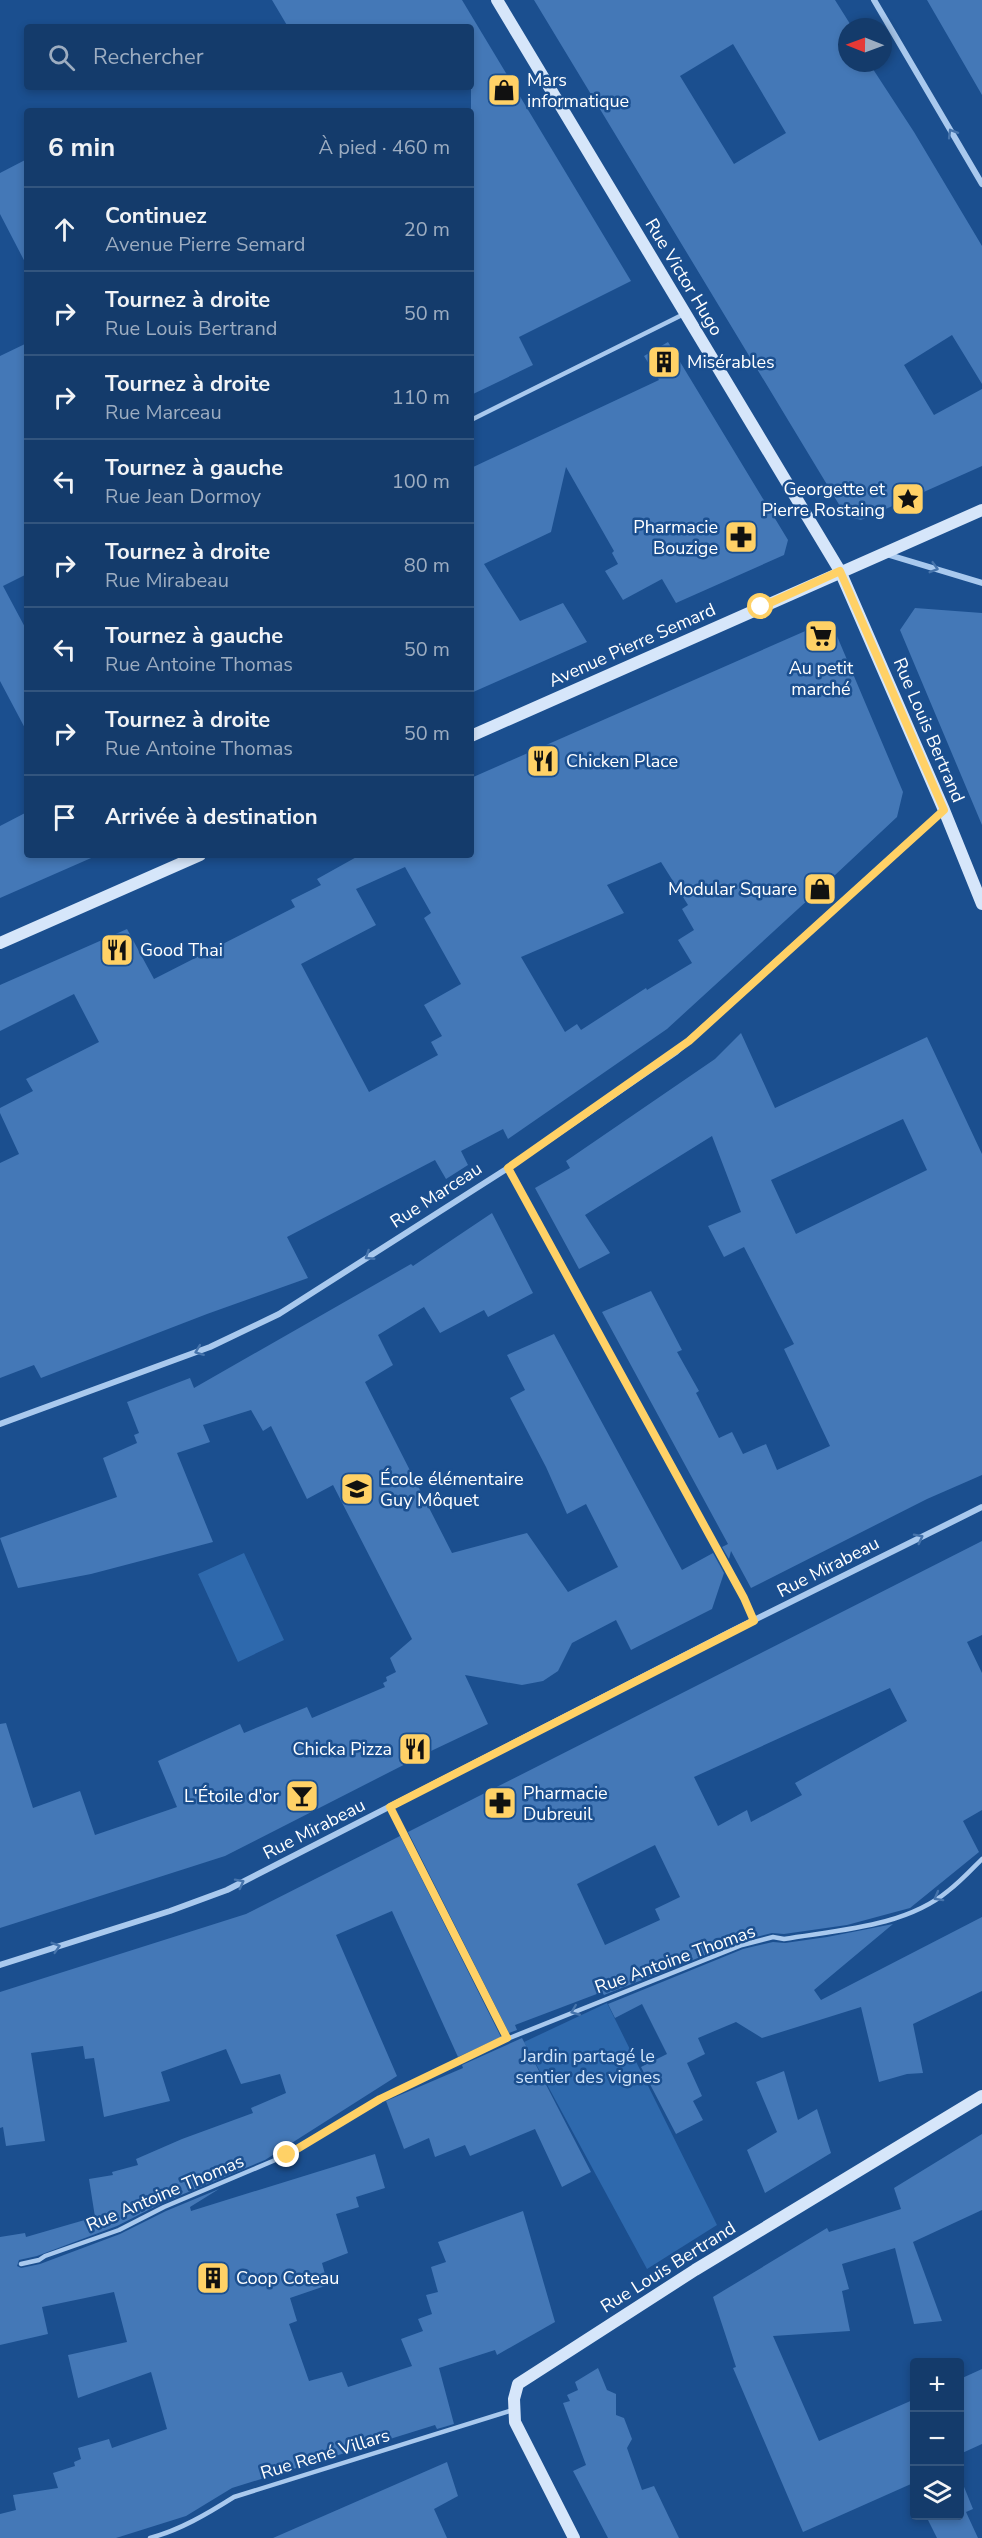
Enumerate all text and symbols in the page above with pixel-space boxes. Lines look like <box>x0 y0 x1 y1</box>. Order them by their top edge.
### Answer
north arrow <box>838 18 892 72</box>
search box <box>24 24 474 90</box>
icon: search <box>45 41 78 74</box>
text: Rechercher <box>93 42 204 72</box>
place label: Mars informatique <box>527 68 629 113</box>
shop icon: Mars informatique <box>486 72 522 108</box>
one-way arrow <box>948 129 960 139</box>
text: 6 min <box>48 130 115 165</box>
text: À pied · 460 m <box>319 134 450 161</box>
text: Continuez <box>105 201 207 231</box>
icon: ahead <box>48 213 81 246</box>
street label: Rue Victor Hugo <box>639 214 729 340</box>
text: 20 m <box>404 216 450 243</box>
text: Avenue Pierre Semard <box>105 231 305 258</box>
text: Tournez à droite <box>105 285 270 315</box>
icon: right <box>48 297 81 330</box>
text: 50 m <box>404 300 450 327</box>
text: Rue Louis Bertrand <box>105 315 277 342</box>
building icon: Misérables <box>646 344 682 380</box>
place label: Misérables <box>687 350 775 374</box>
text: Tournez à droite <box>105 369 270 399</box>
icon: right <box>48 381 81 414</box>
text: 110 m <box>392 384 450 411</box>
text: Rue Marceau <box>105 399 222 426</box>
text: Tournez à gauche <box>105 453 283 483</box>
icon: left <box>48 465 81 498</box>
text: 100 m <box>392 468 450 495</box>
place label: Georgette et Pierre Rostaing <box>762 477 886 522</box>
place icon: Georgette et Pierre Rostaing <box>890 481 926 517</box>
text: Rue Jean Dormoy <box>105 483 261 510</box>
place label: Pharmacie Bouzige <box>633 515 718 560</box>
pharmacy icon: Pharmacie Bouzige <box>723 519 759 555</box>
text: Tournez à droite <box>105 537 270 567</box>
icon: right <box>48 549 81 582</box>
text: 80 m <box>404 552 450 579</box>
one-way arrow <box>928 561 939 573</box>
text: Rue Mirabeau <box>105 567 229 594</box>
route start <box>747 593 773 619</box>
street label: Avenue Pierre Semard <box>545 597 719 693</box>
supermarket icon: Au petit marché <box>803 618 839 654</box>
text: Tournez à gauche <box>105 621 283 651</box>
icon: left <box>48 633 81 666</box>
text: 50 m <box>404 636 450 663</box>
text: Rue Antoine Thomas <box>105 651 293 678</box>
street label: Rue Louis Bertrand <box>888 654 970 806</box>
place label: Au petit marché <box>789 656 854 701</box>
text: Tournez à droite <box>105 705 270 735</box>
icon: right <box>48 717 81 750</box>
text: 50 m <box>404 720 450 747</box>
text: Rue Antoine Thomas <box>105 735 293 762</box>
restaurant icon: Chicken Place <box>525 743 561 779</box>
place label: Chicken Place <box>566 749 678 773</box>
icon: arrive <box>48 801 81 834</box>
text: Arrivée à destination <box>105 802 318 832</box>
shop icon: Modular Square <box>802 871 838 907</box>
place label: Modular Square <box>668 877 797 901</box>
restaurant icon: Good Thai <box>99 932 135 968</box>
place label: Good Thai <box>140 938 223 962</box>
street label: Rue Marceau <box>385 1156 487 1234</box>
one-way arrow <box>365 1249 375 1261</box>
one-way arrow <box>194 1343 205 1356</box>
place label: École élémentaire Guy Môquet <box>380 1467 524 1512</box>
school or university icon: École élémentaire Guy Môquet <box>339 1471 375 1507</box>
street label: Rue Mirabeau <box>773 1531 883 1603</box>
one-way arrow <box>913 1534 924 1546</box>
restaurant icon: Chicka Pizza <box>397 1731 433 1767</box>
place label: Chicka Pizza <box>292 1737 392 1761</box>
bar icon: L'Étoile d'or <box>284 1778 320 1814</box>
place label: Pharmacie Dubreuil <box>523 1781 608 1826</box>
place label: L'Étoile d'or <box>184 1784 280 1808</box>
pharmacy icon: Pharmacie Dubreuil <box>482 1785 518 1821</box>
street label: Rue Mirabeau <box>259 1793 369 1865</box>
one-way arrow <box>233 1879 244 1891</box>
one-way arrow <box>934 1890 945 1902</box>
street label: Rue Antoine Thomas <box>591 1919 759 1999</box>
one-way arrow <box>50 1942 61 1954</box>
one-way arrow <box>570 2004 581 2016</box>
park label: Jardin partagé le sentier des vignes <box>515 2044 661 2089</box>
route end <box>273 2141 299 2167</box>
street label: Rue Antoine Thomas <box>82 2149 248 2237</box>
street label: Rue Louis Bertrand <box>596 2216 740 2318</box>
building icon: Coop Coteau <box>195 2260 231 2296</box>
place label: Coop Coteau <box>236 2266 339 2290</box>
map controls <box>910 2358 964 2520</box>
button: + <box>910 2358 964 2412</box>
button: − <box>910 2412 964 2466</box>
street label: Rue René Villars <box>257 2423 393 2485</box>
button: layers <box>910 2466 964 2520</box>

